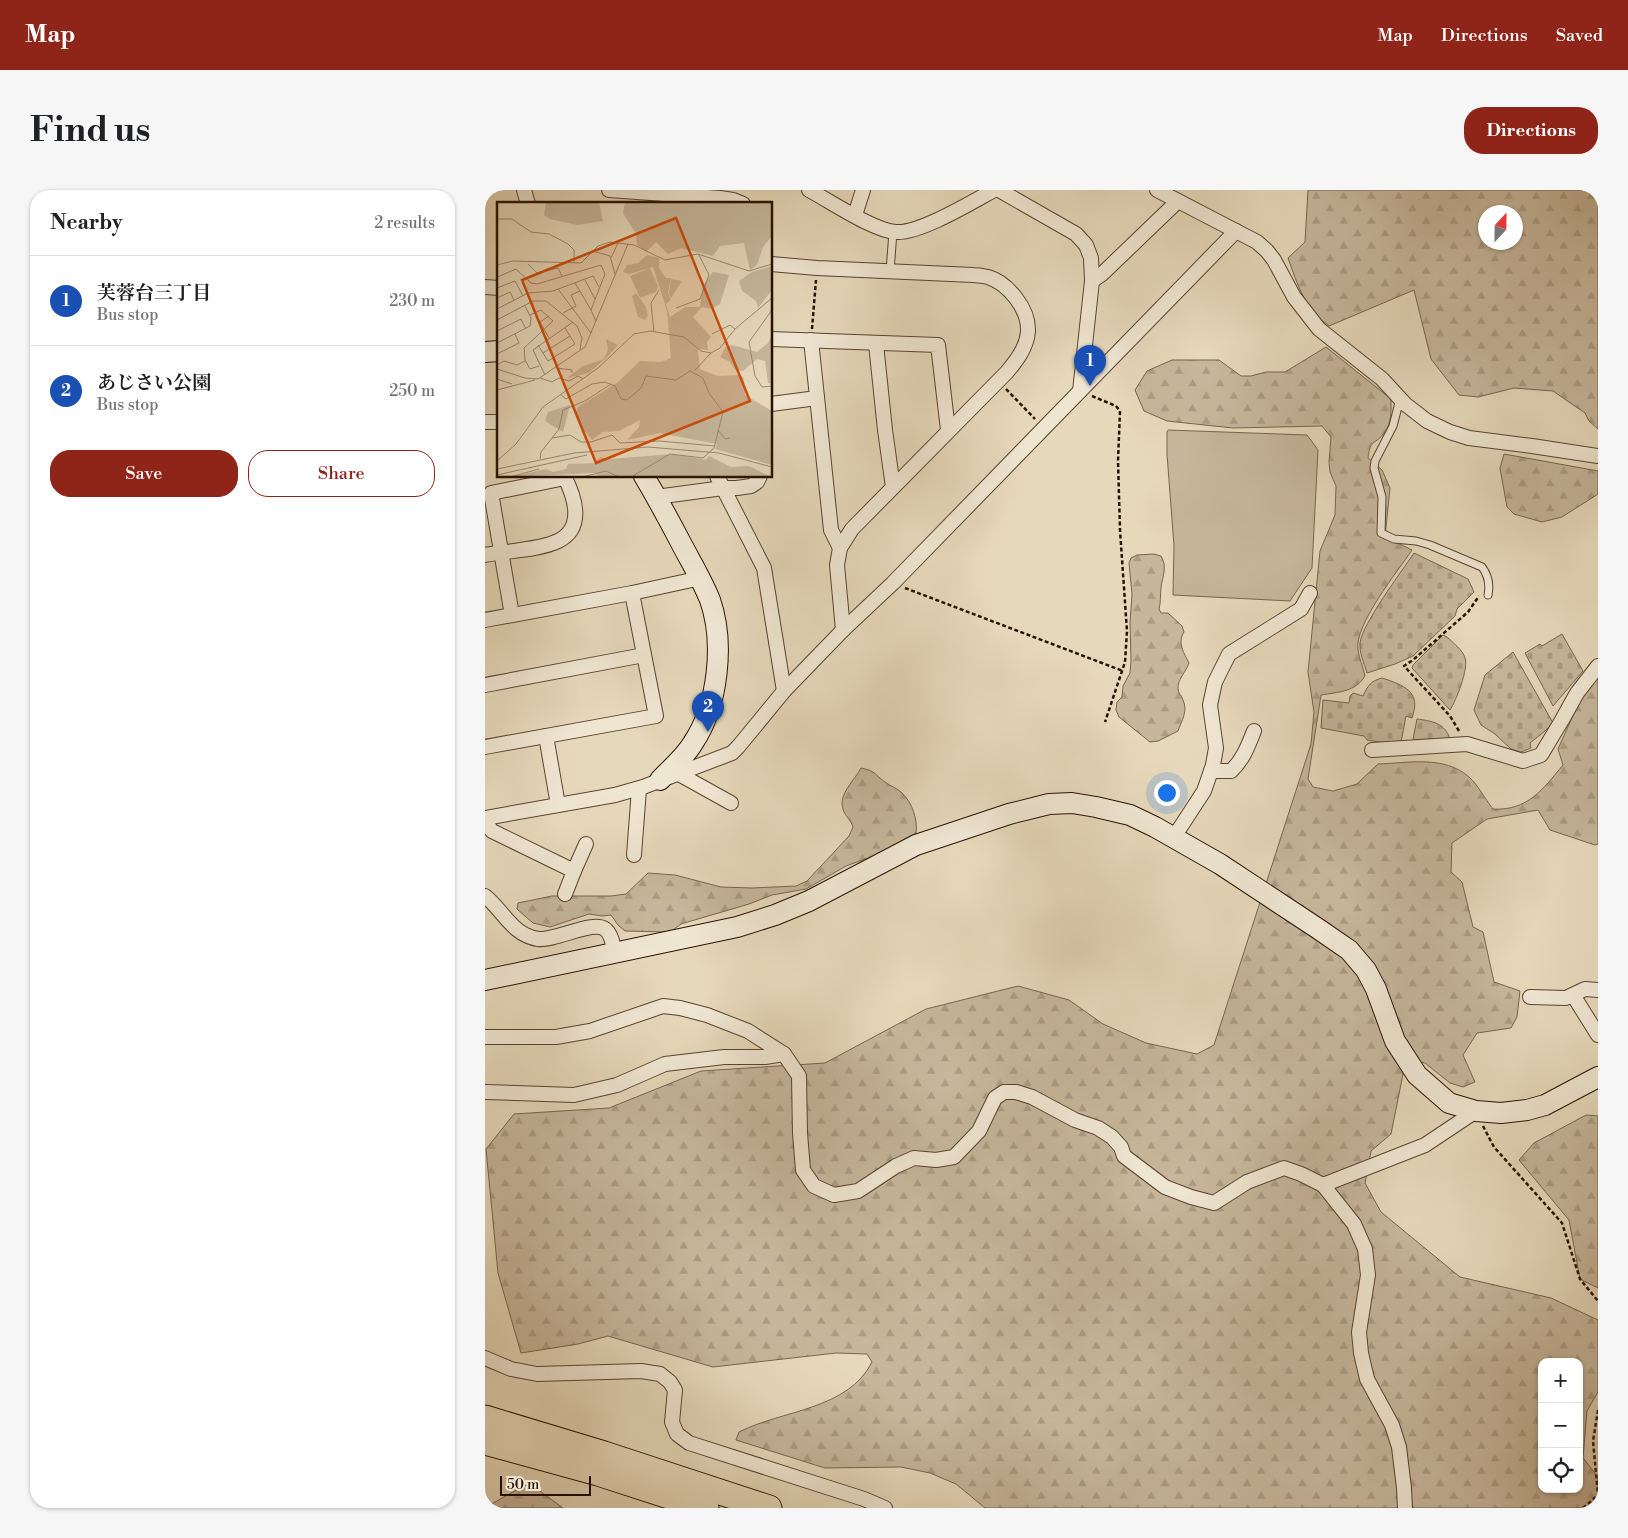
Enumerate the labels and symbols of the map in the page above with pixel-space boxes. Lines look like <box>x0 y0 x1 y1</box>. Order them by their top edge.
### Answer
inset map <box>497 202 773 478</box>
north arrow <box>1478 205 1523 250</box>
pin: 1 <box>1074 345 1106 386</box>
pin: 2 <box>692 691 724 732</box>
your location <box>1154 780 1180 806</box>
scale bar <box>500 1473 591 1496</box>

